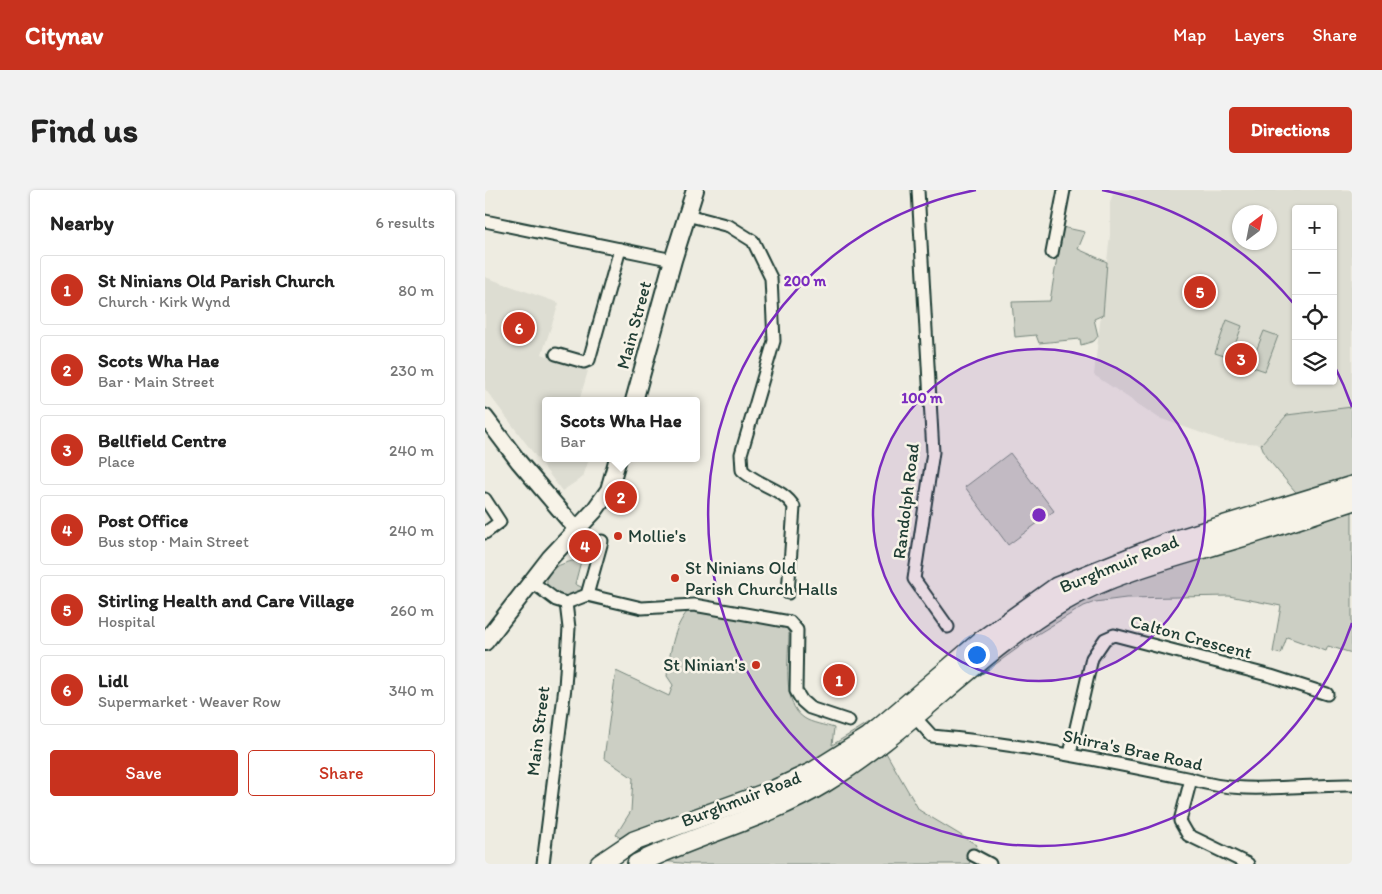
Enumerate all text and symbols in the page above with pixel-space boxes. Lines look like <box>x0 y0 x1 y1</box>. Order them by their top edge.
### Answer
text: Citynav <box>25 21 103 50</box>
text: Map <box>1173 24 1206 46</box>
text: Layers <box>1234 24 1284 46</box>
text: Share <box>1312 24 1357 46</box>
button: Directions <box>1229 107 1352 153</box>
text: Find us <box>30 109 138 151</box>
north arrow <box>1232 205 1277 250</box>
map controls <box>1292 205 1337 385</box>
button: + <box>1292 205 1337 250</box>
text: Nearby <box>50 210 114 235</box>
text: 6 results <box>375 213 435 232</box>
button: − <box>1292 250 1337 295</box>
text: St Ninians Old Parish Church <box>98 269 335 292</box>
text: 200 m <box>784 272 827 290</box>
pin: 5 <box>1184 273 1216 311</box>
street label: Main Street <box>612 278 656 372</box>
text: 1 <box>63 281 71 300</box>
text: 80 m <box>398 281 434 300</box>
text: Church · Kirk Wynd <box>98 292 230 311</box>
button: locate <box>1292 295 1337 340</box>
pin: 6 <box>503 309 535 347</box>
pin: 3 <box>1225 340 1257 378</box>
button: layers <box>1292 340 1337 385</box>
text: Scots Wha Hae <box>98 349 219 372</box>
text: 2 <box>63 361 71 380</box>
text: 230 m <box>390 361 434 380</box>
text: Bar · Main Street <box>98 372 214 391</box>
text: 100 m <box>901 389 943 407</box>
popup <box>542 397 700 462</box>
text: Scots Wha Hae <box>560 409 682 432</box>
text: Bellfield Centre <box>98 429 227 452</box>
text: Bar <box>560 432 585 451</box>
text: 3 <box>63 441 71 460</box>
text: 240 m <box>389 441 434 460</box>
street label: Randolph Road <box>888 442 924 560</box>
text: Place <box>98 452 135 471</box>
pin: 2 <box>605 478 637 516</box>
centre of rings <box>1030 506 1048 524</box>
text: Post Office <box>98 509 188 532</box>
text: 4 <box>62 521 72 540</box>
text: 240 m <box>389 521 434 540</box>
place label: Mollie's <box>628 525 686 547</box>
pin: 4 <box>569 527 601 565</box>
marker: Mollie's <box>612 530 624 542</box>
street label: Burghmuir Road <box>1056 530 1182 598</box>
text: Bus stop · Main Street <box>98 532 249 551</box>
place label: St Ninians Old Parish Church Halls <box>685 557 838 600</box>
marker: St Ninians Old Parish Church Halls <box>669 572 681 584</box>
text: Stirling Health and Care Village <box>98 589 354 612</box>
text: 5 <box>63 601 71 620</box>
text: 260 m <box>390 601 434 620</box>
street label: Calton Crescent <box>1128 610 1255 664</box>
text: Hospital <box>98 612 155 631</box>
your location <box>964 642 990 668</box>
place label: St Ninian's <box>663 654 746 676</box>
marker: St Ninian's <box>750 659 762 671</box>
pin: 1 <box>823 661 855 699</box>
text: Lidl <box>98 669 128 692</box>
text: 6 <box>63 681 71 700</box>
text: 340 m <box>389 681 434 700</box>
street label: Main Street <box>522 685 554 777</box>
text: Supermarket · Weaver Row <box>98 692 281 711</box>
street label: Shirra's Brae Road <box>1061 724 1205 776</box>
button: Save <box>50 750 238 796</box>
button: Share <box>248 750 435 796</box>
street label: Burghmuir Road <box>678 766 804 832</box>

